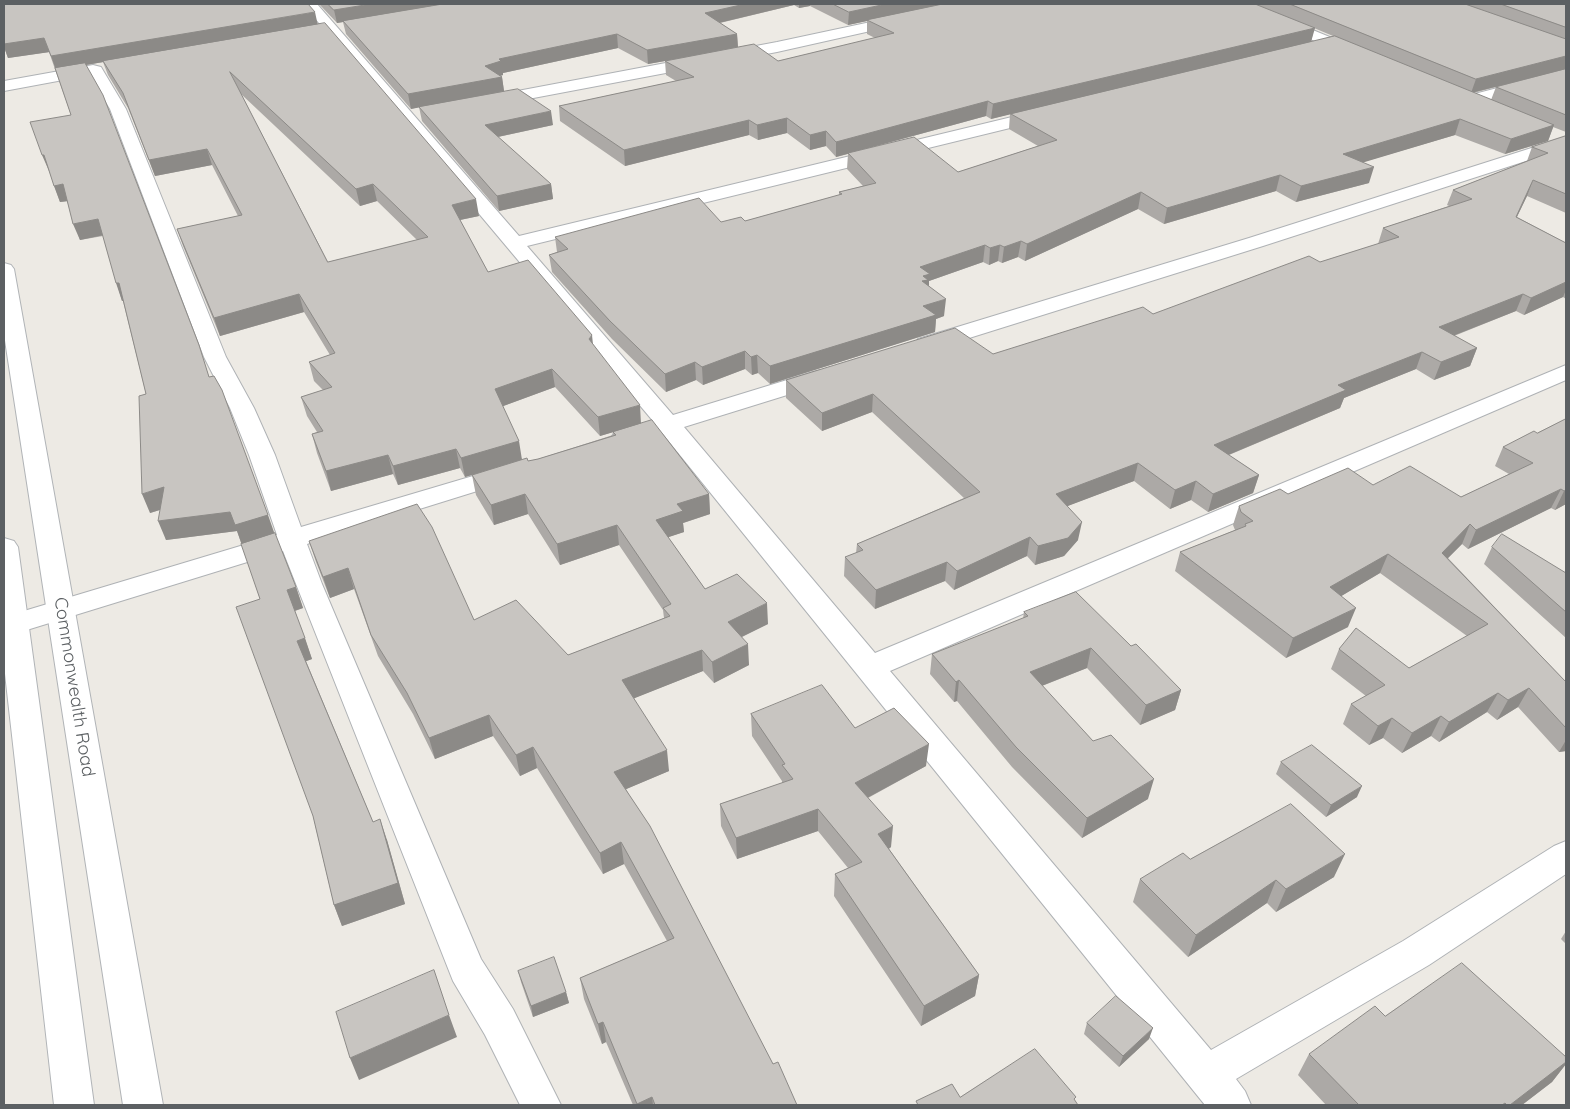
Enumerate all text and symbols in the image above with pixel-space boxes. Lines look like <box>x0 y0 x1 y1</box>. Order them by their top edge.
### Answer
street label: Commonwealth Road <box>49 596 99 778</box>

